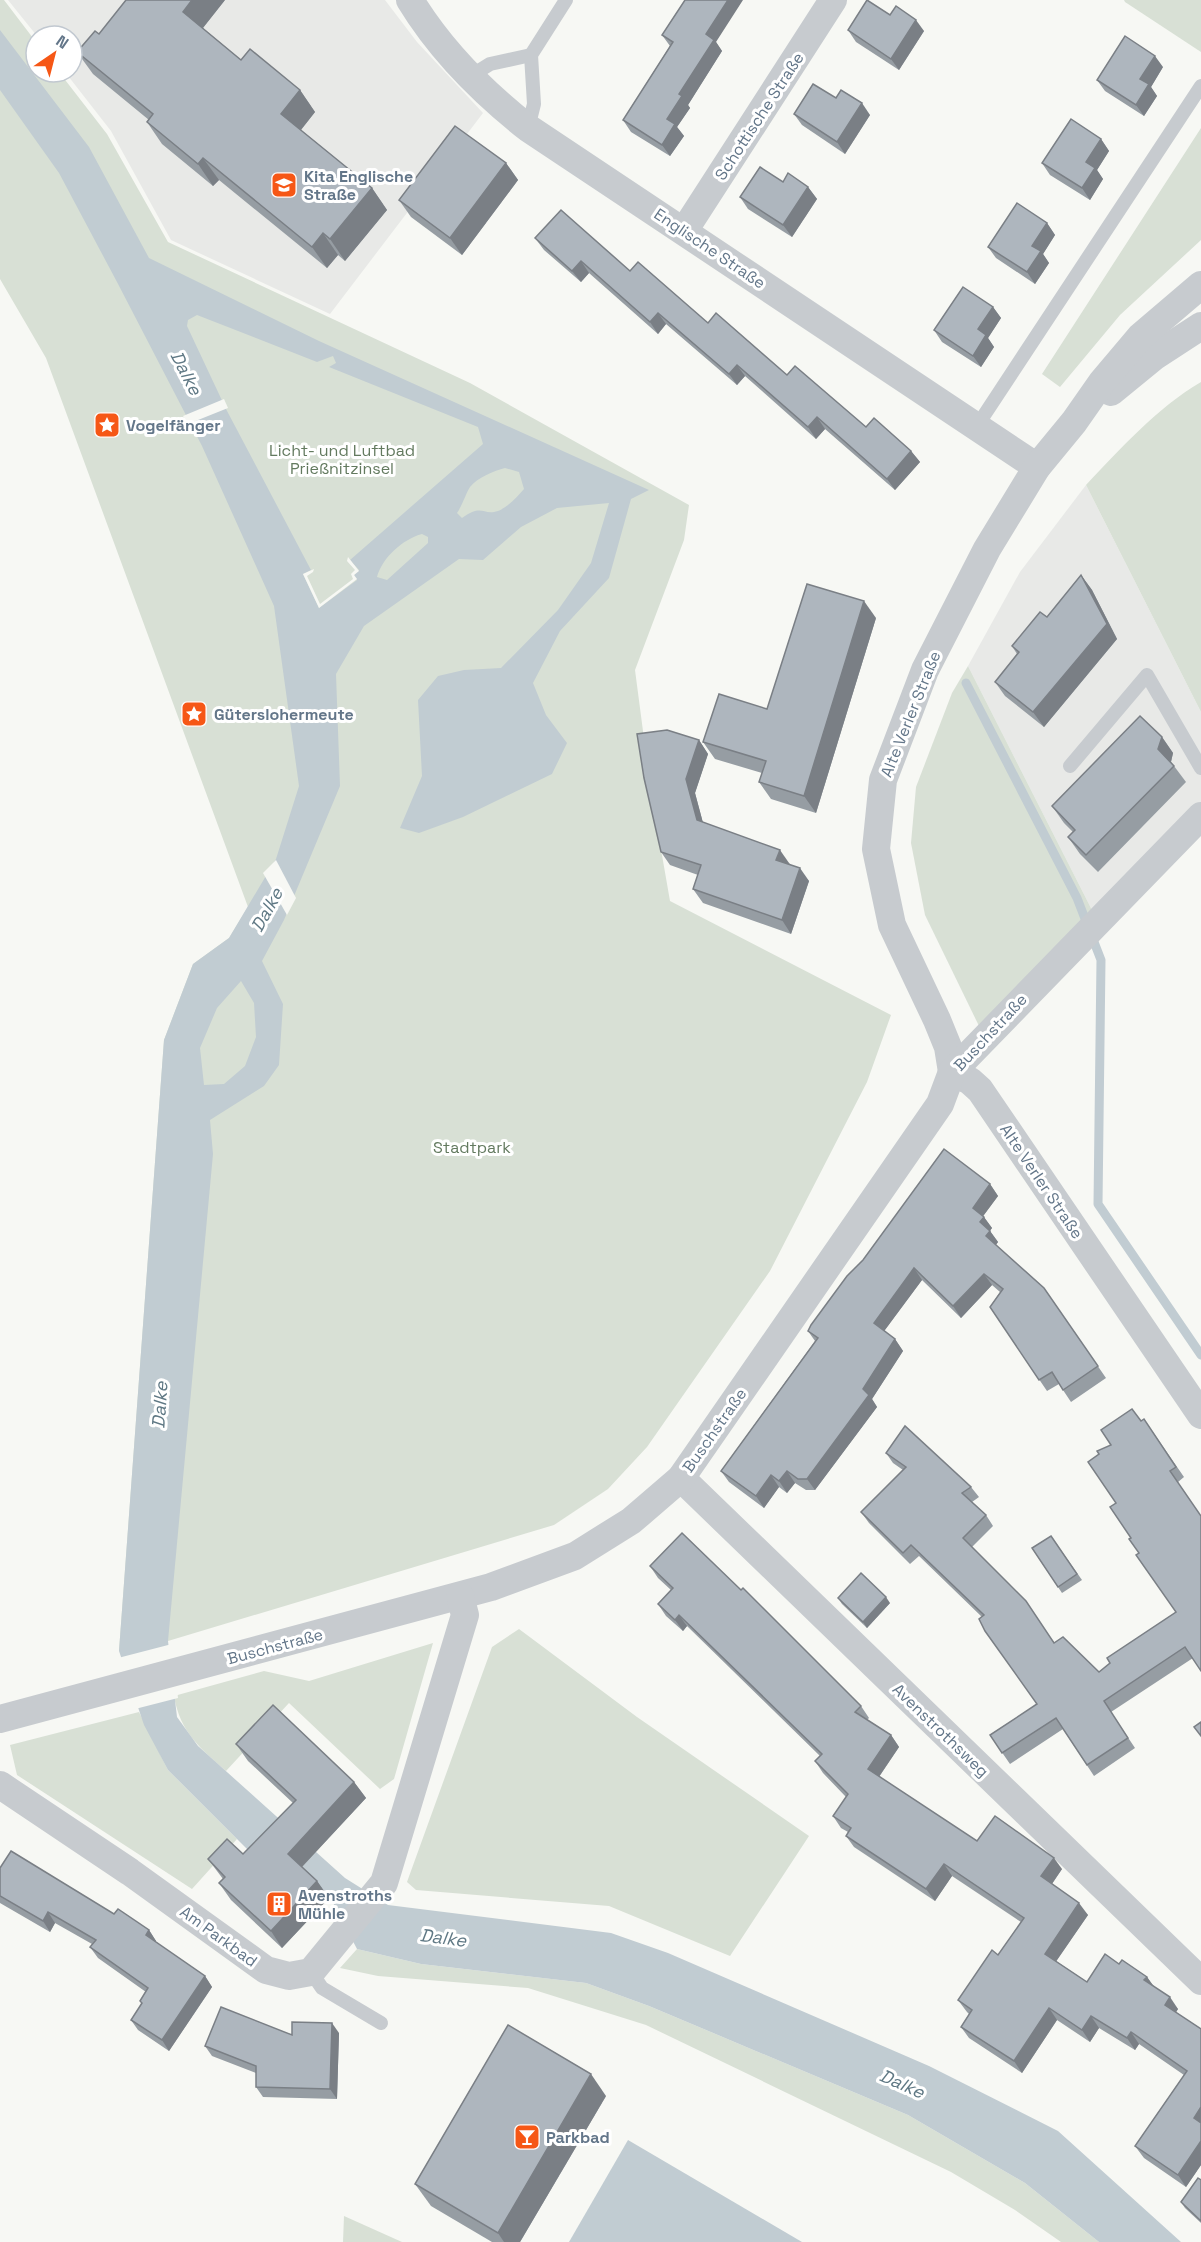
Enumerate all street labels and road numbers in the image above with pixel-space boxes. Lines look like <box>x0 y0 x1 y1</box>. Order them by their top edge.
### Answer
street label: Schottische Straße <box>710 48 809 184</box>
street label: Englische Straße <box>650 203 769 293</box>
street label: Alte Verler Straße <box>876 648 945 780</box>
street label: Buschstraße <box>949 989 1032 1075</box>
street label: Alte Verler Straße <box>995 1120 1088 1243</box>
street label: Buschstraße <box>678 1384 751 1477</box>
street label: Buschstraße <box>225 1624 325 1669</box>
street label: Avenstrothsweg <box>888 1679 993 1782</box>
street label: Am Parkbad <box>176 1901 262 1972</box>

